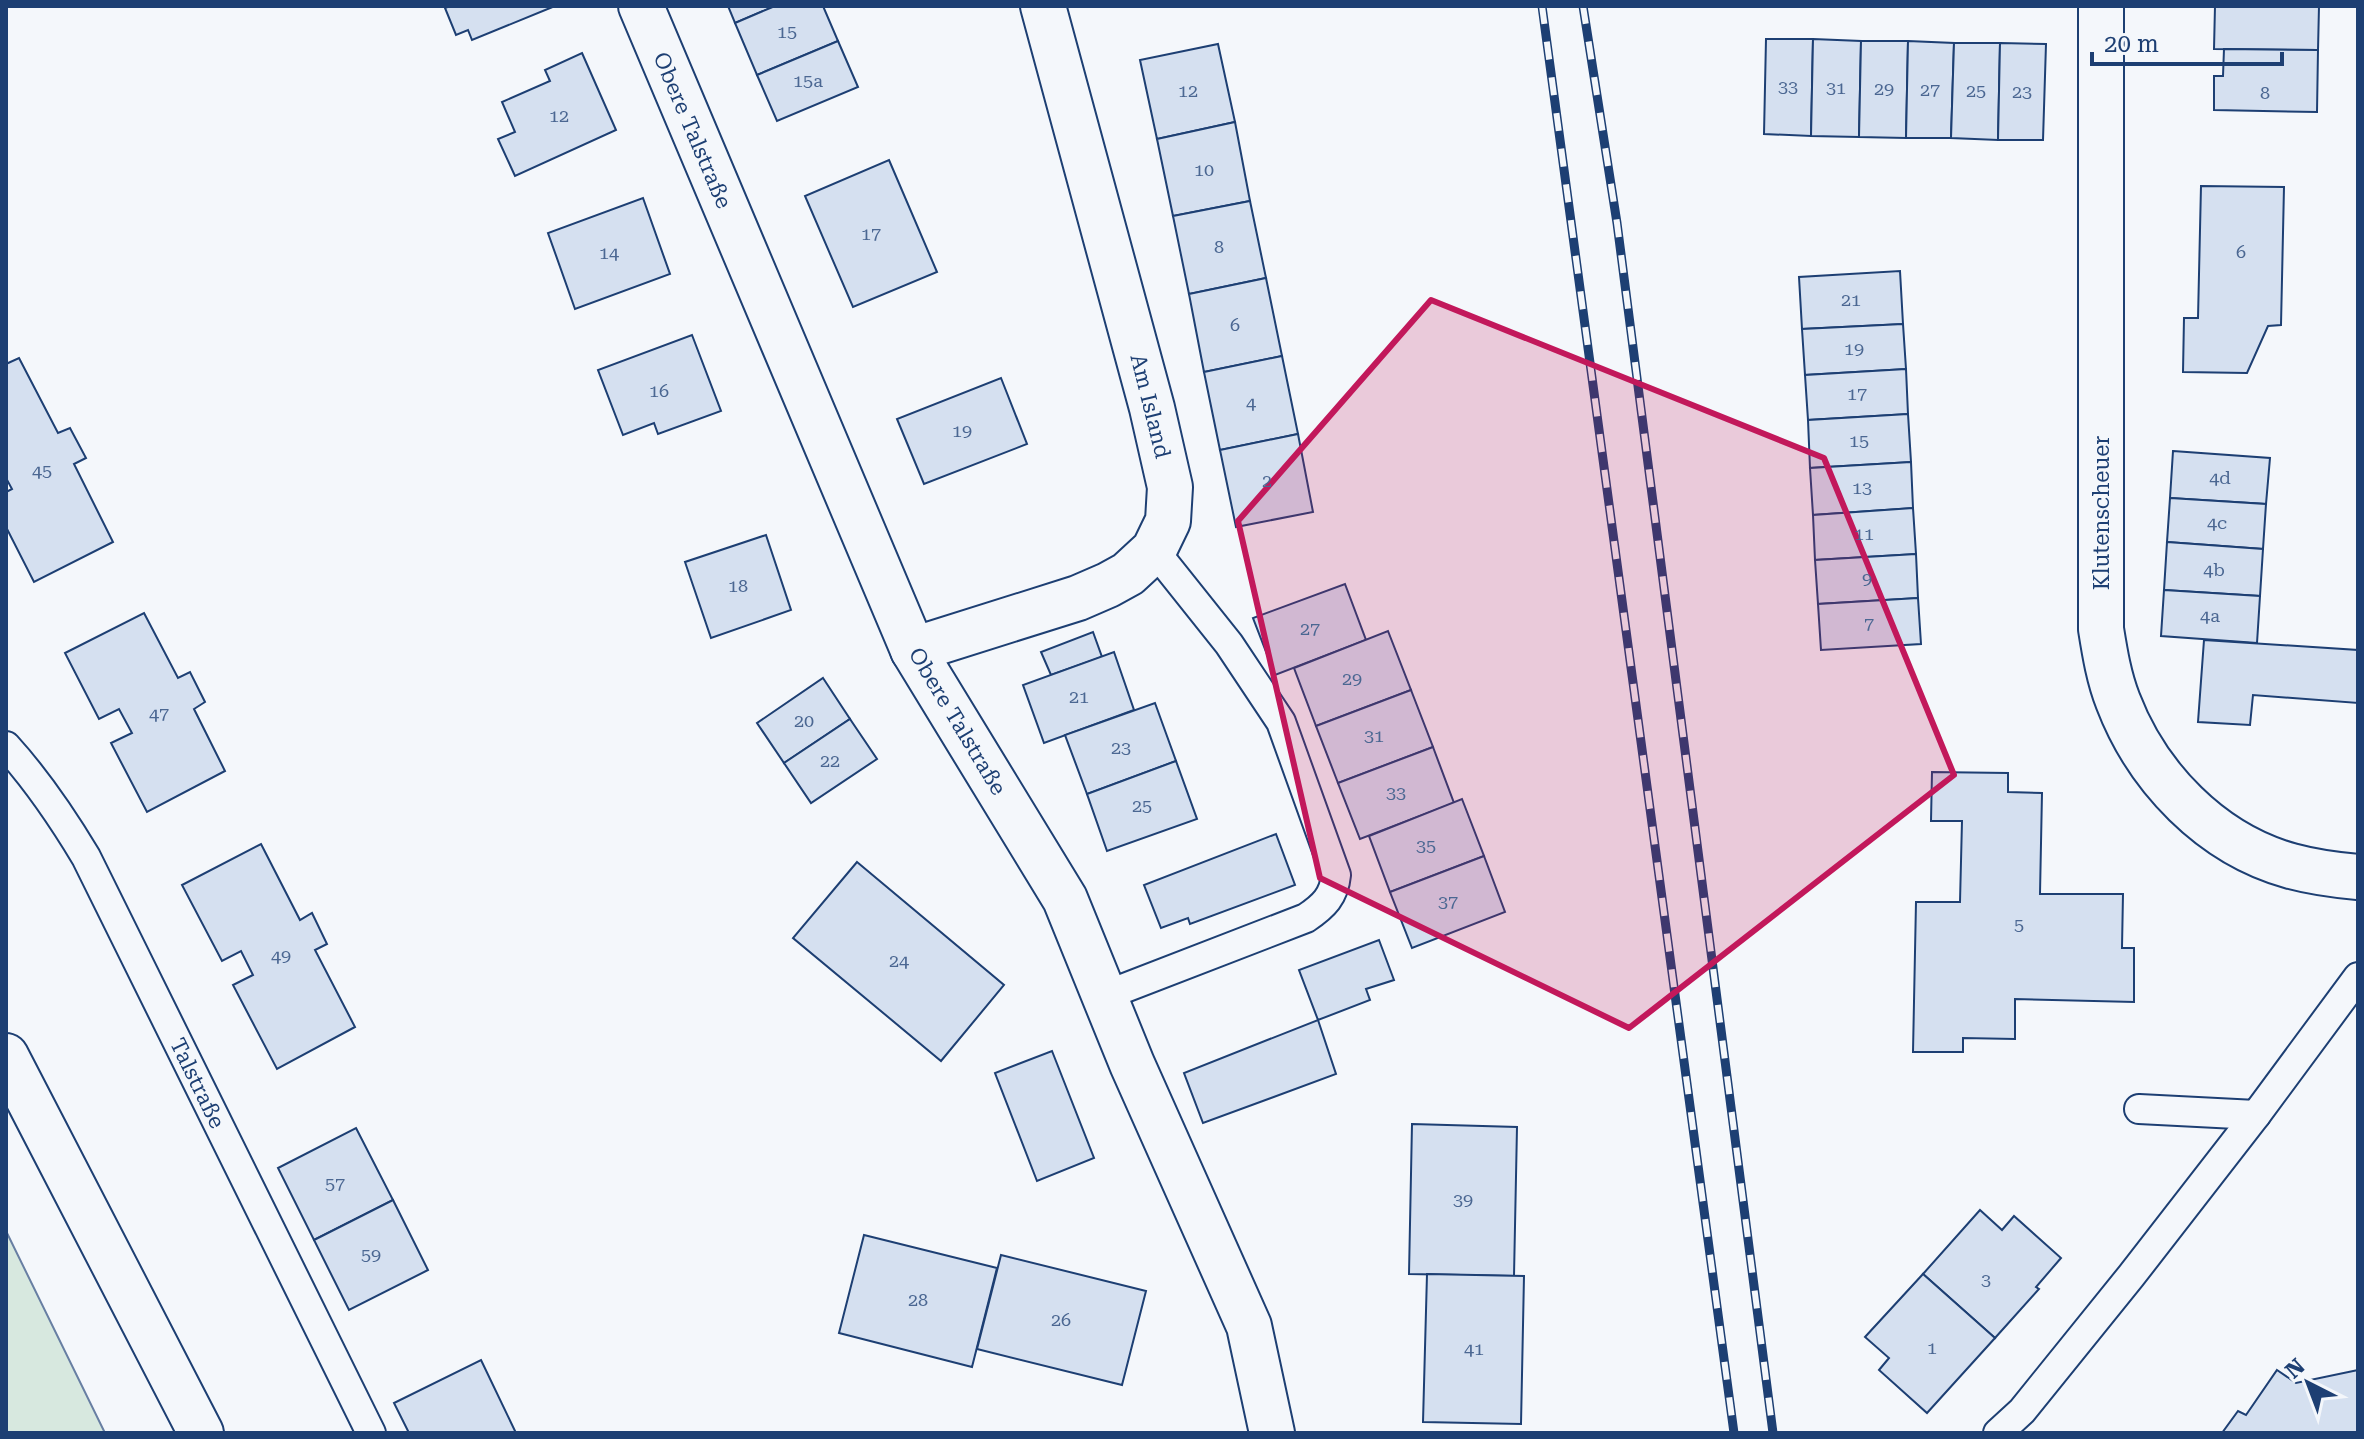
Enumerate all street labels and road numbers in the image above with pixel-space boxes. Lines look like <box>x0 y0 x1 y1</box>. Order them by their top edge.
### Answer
street label: Obere Talstraße <box>648 48 737 212</box>
street label: Am Island <box>1125 351 1176 461</box>
street label: Klutenscheuer <box>2089 436 2114 590</box>
street label: Obere Talstraße <box>904 643 1011 799</box>
street label: Talstraße <box>165 1034 230 1132</box>

